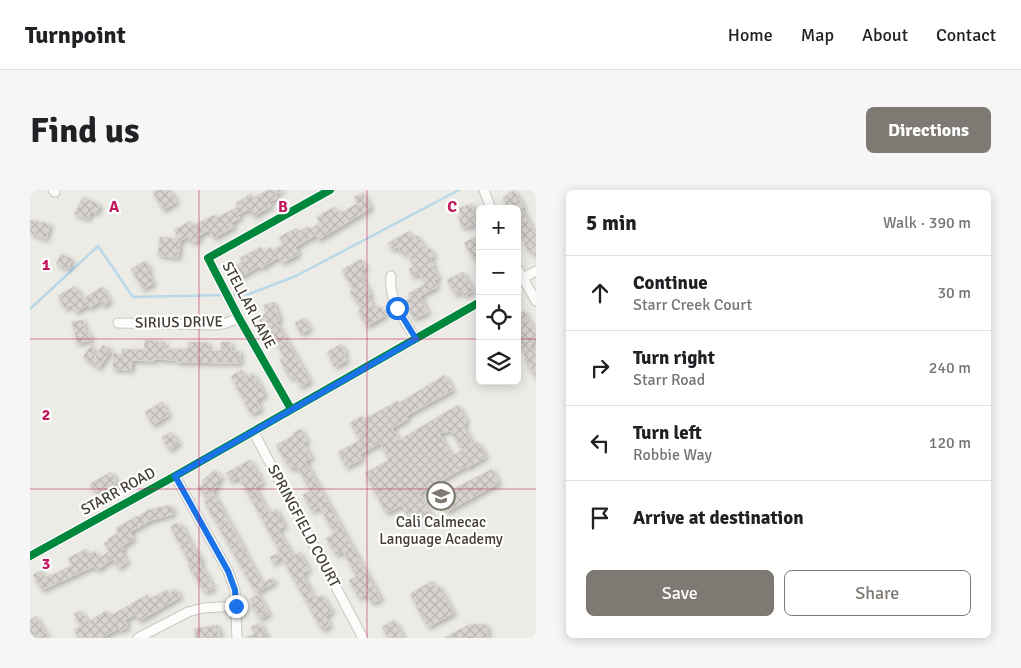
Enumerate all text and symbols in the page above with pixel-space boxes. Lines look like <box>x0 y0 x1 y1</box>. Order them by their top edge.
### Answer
text: Turnpoint <box>25 20 126 50</box>
text: Home <box>728 24 773 46</box>
text: Map <box>801 24 834 46</box>
text: About <box>862 24 908 46</box>
text: Contact <box>936 24 996 46</box>
button: Directions <box>866 107 991 153</box>
text: Find us <box>30 109 140 152</box>
text: A <box>109 197 120 217</box>
text: B <box>278 197 288 217</box>
text: C <box>447 197 457 217</box>
map controls <box>476 205 521 385</box>
button: + <box>476 205 521 250</box>
text: 5 min <box>586 210 637 236</box>
text: Walk · 390 m <box>883 213 971 233</box>
button: − <box>476 250 521 295</box>
text: 1 <box>42 255 51 275</box>
street label: STELLAR LANE <box>218 258 280 352</box>
text: Continue <box>633 271 708 295</box>
icon: ahead <box>586 279 614 307</box>
text: 30 m <box>937 283 971 303</box>
button: locate <box>476 295 521 340</box>
text: Starr Creek Court <box>633 295 752 315</box>
route start <box>386 297 409 320</box>
street label: SIRIUS DRIVE <box>135 312 223 332</box>
button: layers <box>476 340 521 385</box>
text: Turn right <box>633 346 715 370</box>
icon: right <box>586 354 614 382</box>
text: 240 m <box>929 358 971 378</box>
text: Starr Road <box>633 370 705 390</box>
text: 2 <box>42 405 50 425</box>
text: Turn left <box>633 421 702 445</box>
icon: left <box>586 429 614 457</box>
text: 120 m <box>929 433 971 453</box>
text: Robbie Way <box>633 445 712 465</box>
street label: SPRINGFIELD COURT <box>264 461 344 591</box>
street label: STARR ROAD <box>78 463 158 519</box>
school or university icon: Cali Calmecac Language Academy <box>426 481 456 511</box>
icon: arrive <box>586 504 614 532</box>
text: Arrive at destination <box>633 506 804 530</box>
place label: Cali Calmecac Language Academy <box>379 513 503 548</box>
text: 3 <box>42 554 50 574</box>
button: Save <box>586 570 774 616</box>
button: Share <box>784 570 971 616</box>
route end <box>225 595 248 618</box>

